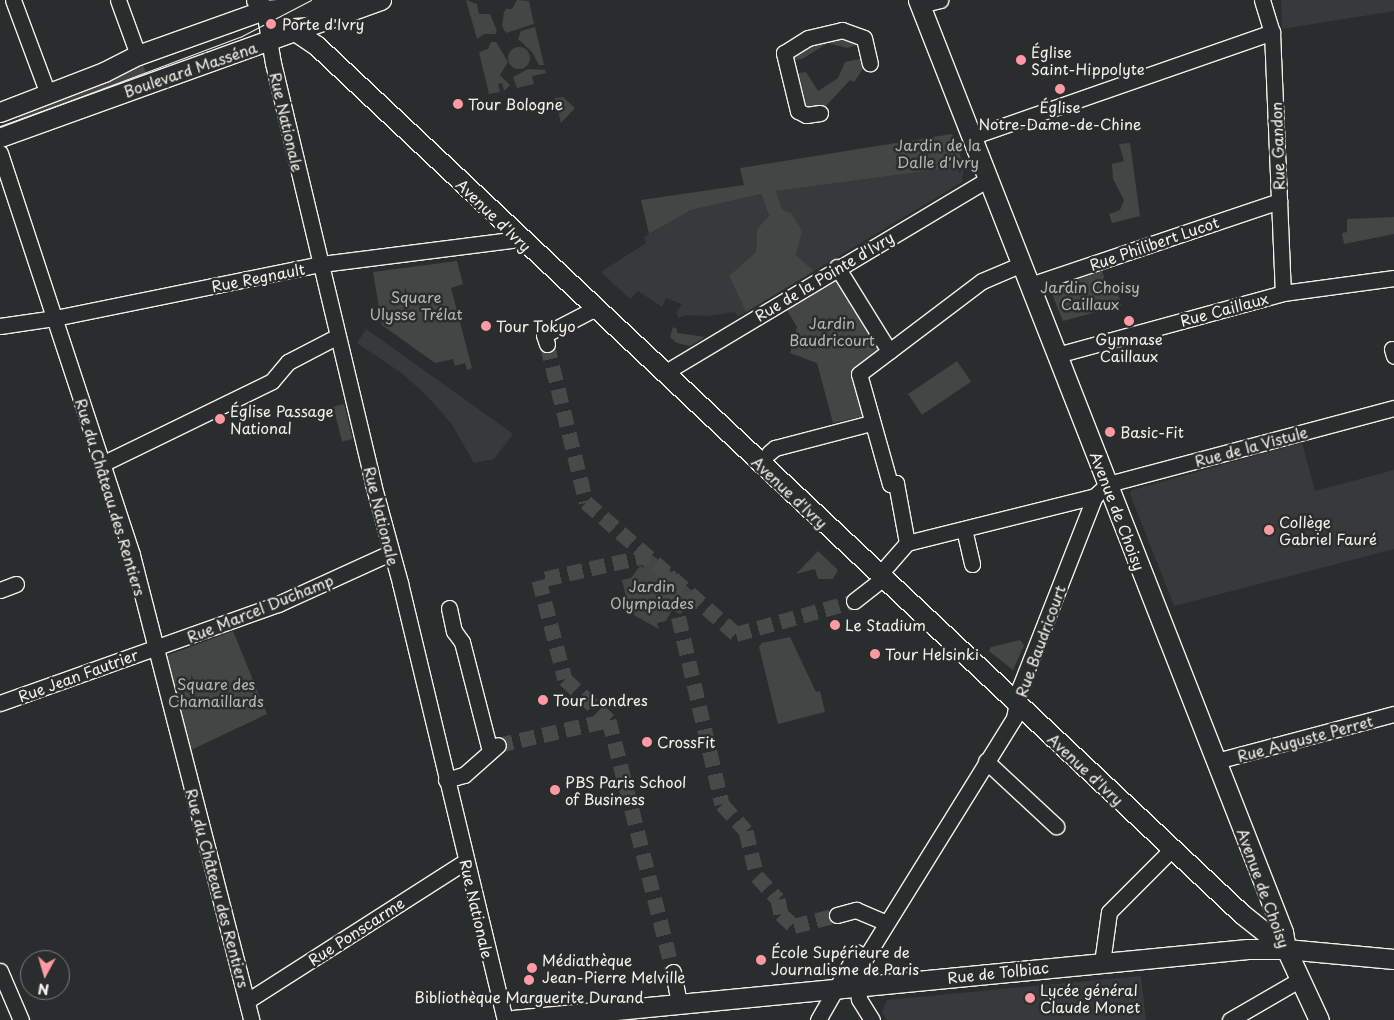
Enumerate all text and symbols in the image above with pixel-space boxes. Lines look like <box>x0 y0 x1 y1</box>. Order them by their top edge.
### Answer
place label: Porte d'Ivry <box>282 15 365 33</box>
marker: Porte d'Ivry <box>264 17 278 31</box>
street label: Boulevard Masséna <box>121 38 259 100</box>
place label: Église Saint-Hippolyte <box>1031 42 1145 77</box>
marker: Église Saint-Hippolyte <box>1015 54 1027 66</box>
street label: Rue Nationale <box>267 70 307 174</box>
marker: Église Notre-Dame-de-Chine <box>1054 83 1066 95</box>
place label: Tour Bologne <box>468 95 563 113</box>
place label: Église Notre-Dame-de-Chine <box>978 97 1142 132</box>
marker: Tour Bologne <box>452 98 464 110</box>
street label: Rue Gandon <box>1266 101 1288 191</box>
park label: Jardin de la Dalle d'Ivry <box>895 135 981 170</box>
street label: Avenue d'Ivry <box>453 175 535 255</box>
street label: Rue Philibert Lucot <box>1086 212 1222 274</box>
street label: Rue de la Pointe d'Ivry <box>750 226 898 326</box>
street label: Rue Regnault <box>209 259 307 295</box>
park label: Jardin Choisy Caillaux <box>1040 277 1140 312</box>
park label: Square Ulysse Trélat <box>369 287 463 322</box>
street label: Rue Caillaux <box>1178 289 1270 329</box>
park label: Jardin Baudricourt <box>789 313 875 348</box>
marker: Gymnase Caillaux <box>1123 315 1135 327</box>
place label: Tour Tokyo <box>496 317 576 335</box>
marker: Tour Tokyo <box>480 320 492 332</box>
place label: Gymnase Caillaux <box>1095 329 1163 364</box>
street label: Rue du Château des Rentiers <box>72 395 150 599</box>
place label: Église Passage National <box>230 401 333 436</box>
marker: Église Passage National <box>214 413 226 425</box>
street label: Rue de la Vistule <box>1191 422 1311 470</box>
place label: Basic-Fit <box>1120 423 1184 441</box>
marker: Basic-Fit <box>1104 426 1116 438</box>
street label: Avenue de Choisy <box>1087 449 1149 573</box>
street label: Avenue d'Ivry <box>749 453 831 531</box>
street label: Rue Nationale <box>361 464 403 568</box>
place label: Collège Gabriel Fauré <box>1279 512 1377 547</box>
marker: Collège Gabriel Fauré <box>1263 524 1275 536</box>
street label: Rue Marcel Duchamp <box>184 570 336 646</box>
park label: Jardin Olympiades <box>610 576 694 611</box>
street label: Rue Baudricourt <box>1011 582 1069 700</box>
place label: Le Stadium <box>845 616 926 634</box>
marker: Le Stadium <box>829 619 841 631</box>
street label: Rue Jean Fautrier <box>14 644 142 706</box>
place label: Tour Helsinki <box>885 645 980 663</box>
marker: Tour Helsinki <box>869 648 881 660</box>
park label: Square des Chamaillards <box>168 674 264 709</box>
place label: Tour Londres <box>553 691 647 709</box>
marker: Tour Londres <box>537 694 549 706</box>
street label: Rue Auguste Perret <box>1235 711 1375 765</box>
street label: Avenue d'Ivry <box>1045 730 1127 808</box>
place label: CrossFit <box>657 733 715 751</box>
marker: CrossFit <box>641 736 653 748</box>
place label: PBS Paris School of Business <box>565 772 686 807</box>
marker: PBS Paris School of Business <box>549 784 561 796</box>
street label: Rue du Château des Rentiers <box>182 785 254 991</box>
street label: Avenue de Choisy <box>1234 826 1294 950</box>
street label: Rue Nationale <box>457 857 497 961</box>
street label: Rue Ponscarme <box>304 893 408 969</box>
place label: École Supérieure de Journalisme de Paris <box>771 942 921 977</box>
north arrow <box>20 950 70 1000</box>
place label: Médiathèque Jean-Pierre Melville <box>542 950 686 985</box>
marker: École Supérieure de Journalisme de Paris <box>755 954 767 966</box>
street label: Rue de Tolbiac <box>946 958 1050 986</box>
marker: Médiathèque Jean-Pierre Melville <box>526 962 538 974</box>
marker: Bibliothèque Marguerite Durand <box>523 974 535 986</box>
text: N <box>37 978 50 1000</box>
place label: Lycée général Claude Monet <box>1040 980 1141 1015</box>
place label: Bibliothèque Marguerite Durand <box>414 988 644 1006</box>
marker: Lycée général Claude Monet <box>1024 992 1036 1004</box>

